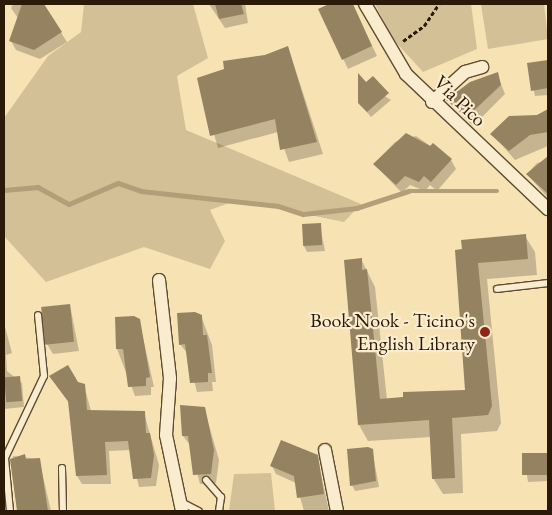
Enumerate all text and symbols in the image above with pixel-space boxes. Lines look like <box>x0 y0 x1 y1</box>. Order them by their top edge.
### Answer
street label: Via Pico <box>429 70 491 132</box>
place label: Book Nook - Ticino's English Library <box>310 309 475 356</box>
marker: Book Nook - Ticino's English Library <box>479 326 491 338</box>

